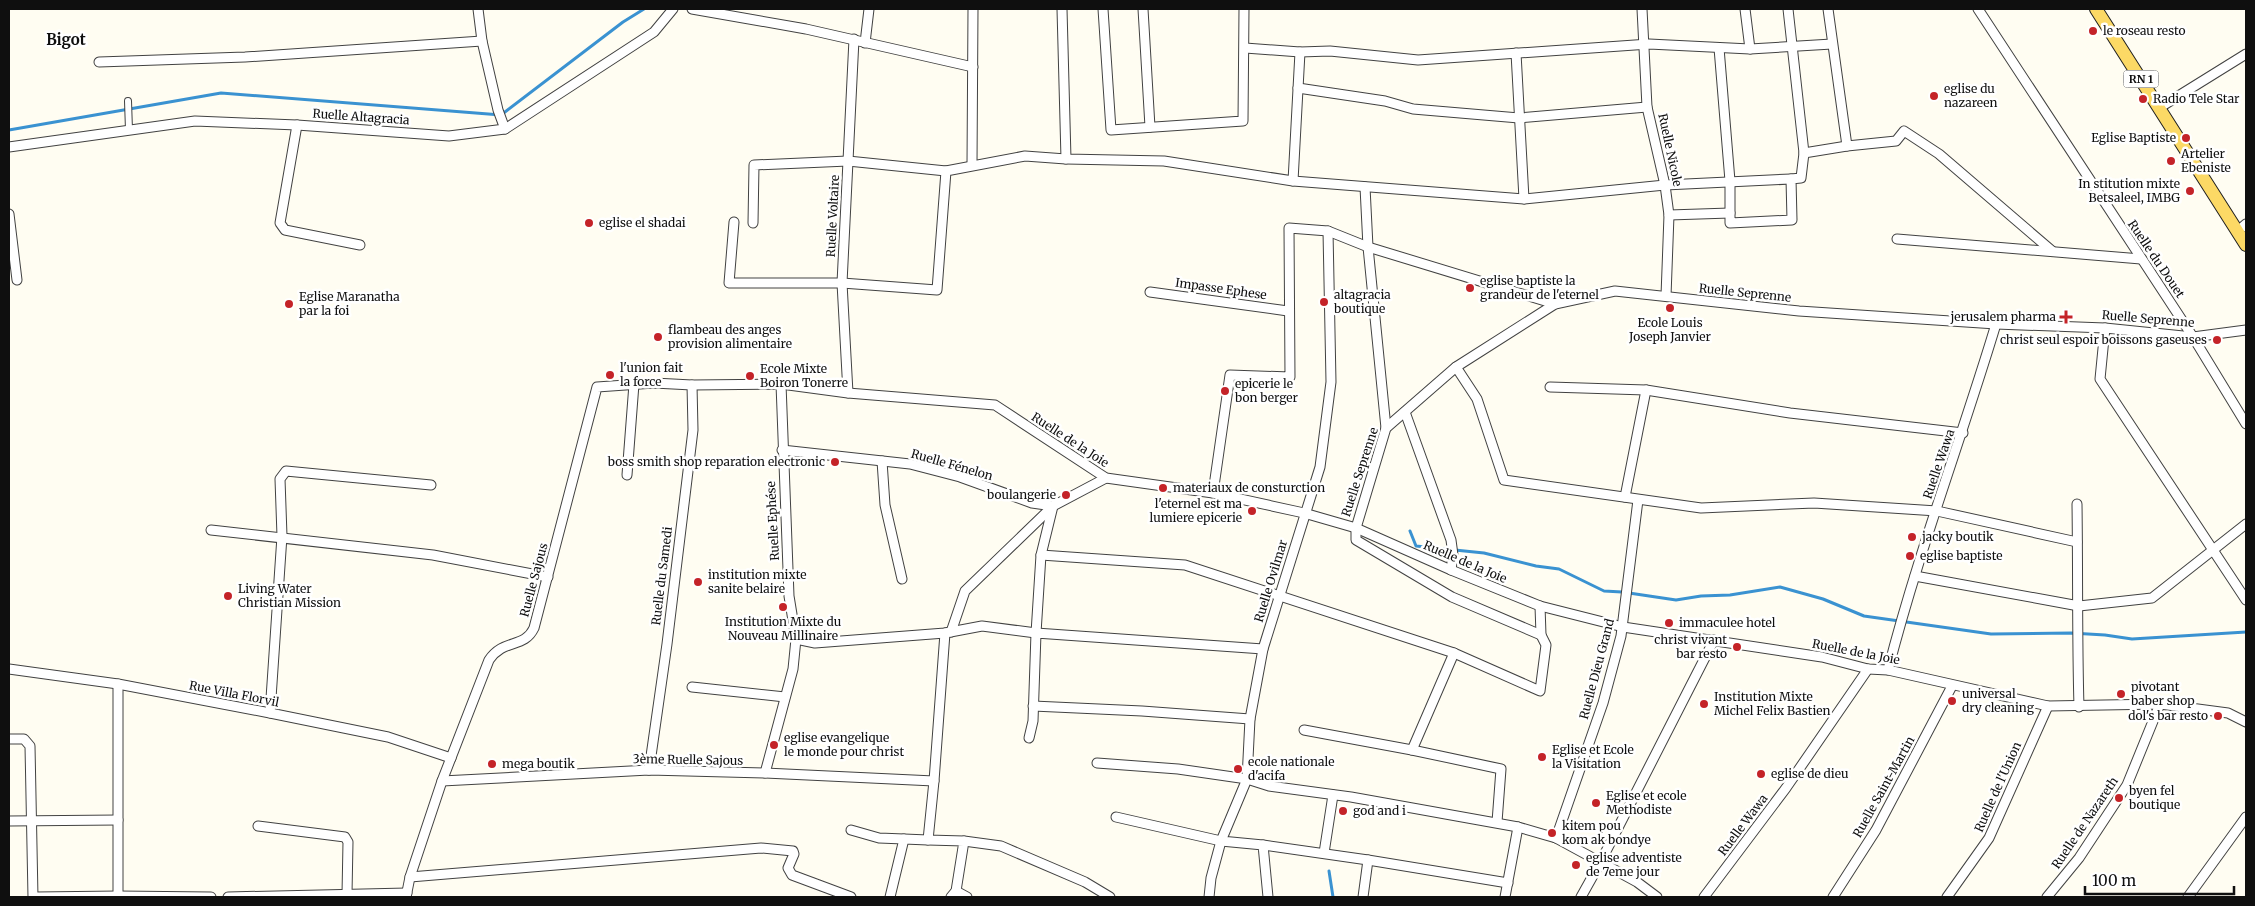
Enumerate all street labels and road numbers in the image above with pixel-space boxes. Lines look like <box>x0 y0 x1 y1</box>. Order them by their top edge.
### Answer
road number: RN 1 <box>2124 70 2158 88</box>
street label: Ruelle Altagracia <box>312 106 411 127</box>
street label: Ruelle Nicole <box>1655 112 1686 188</box>
street label: Ruelle Voltaire <box>823 174 842 258</box>
street label: Ruelle du Douet <box>2125 217 2188 301</box>
street label: Impasse Ephese <box>1174 275 1268 302</box>
street label: Ruelle Seprenne <box>1698 280 1792 305</box>
street label: Ruelle Seprenne <box>2101 307 2195 330</box>
street label: Ruelle de la Joie <box>1029 409 1112 470</box>
street label: Ruelle Seprenne <box>1338 425 1381 518</box>
street label: Ruelle Wawa <box>1920 426 1958 501</box>
street label: Ruelle Fénelon <box>910 446 995 483</box>
street label: Ruelle Ephése <box>763 481 782 561</box>
street label: Ruelle du Samedi <box>648 526 675 626</box>
street label: Ruelle Ovilmar <box>1251 537 1290 624</box>
street label: Ruelle de la Joie <box>1421 537 1509 586</box>
street label: Ruelle Sajous <box>516 541 551 619</box>
street label: Ruelle Dieu Grand <box>1576 617 1617 721</box>
street label: Ruelle de la Joie <box>1811 636 1901 667</box>
street label: Rue Villa Florvil <box>188 677 281 710</box>
street label: Ruelle Saint-Martin <box>1850 734 1918 840</box>
street label: Ruelle de l'Union <box>1971 739 2024 834</box>
street label: 3ème Ruelle Sajous <box>633 751 743 768</box>
street label: Ruelle de Nazareth <box>2048 774 2121 872</box>
street label: Ruelle Wawa <box>1715 791 1771 858</box>

